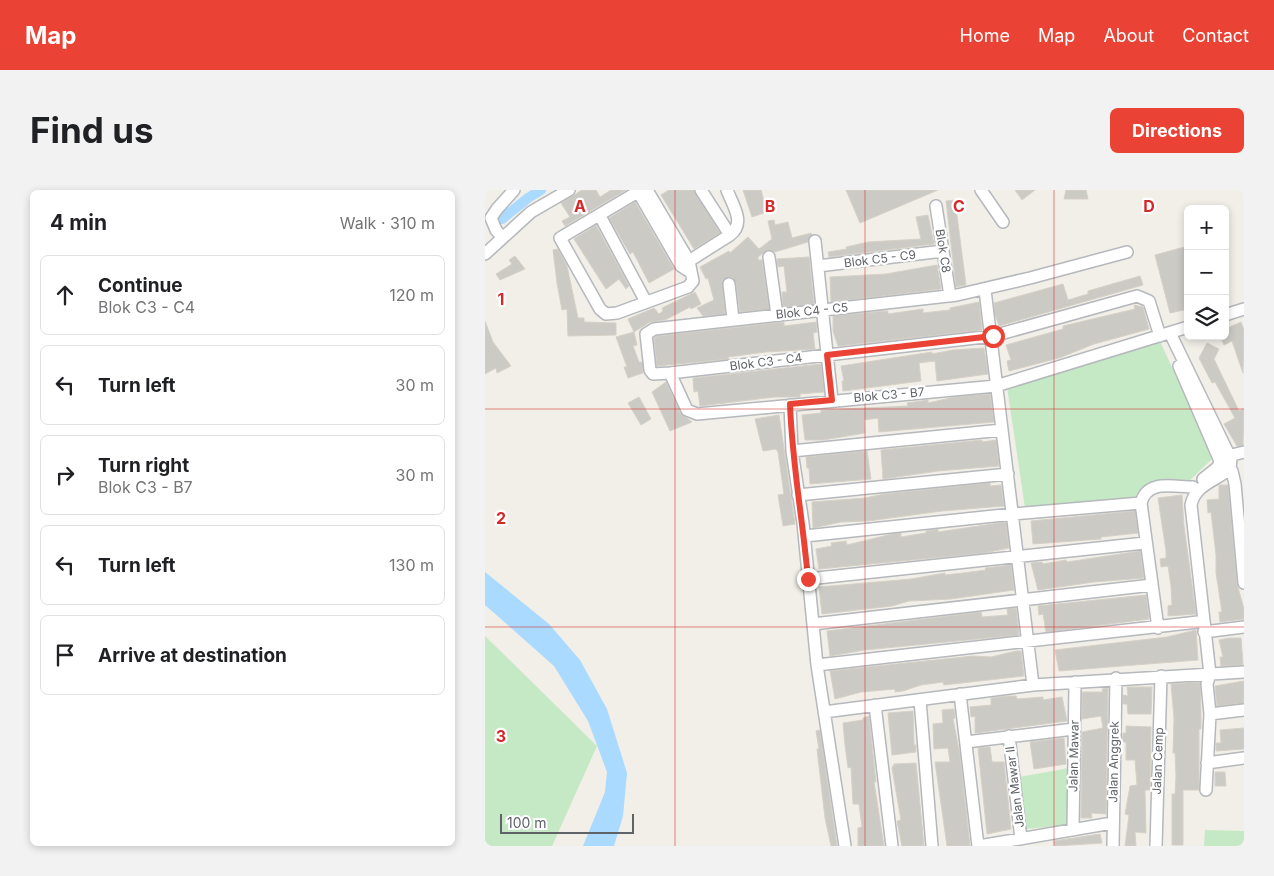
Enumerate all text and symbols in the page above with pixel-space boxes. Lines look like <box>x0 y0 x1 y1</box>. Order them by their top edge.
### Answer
text: Map <box>25 21 76 50</box>
text: Home <box>960 25 1010 46</box>
text: Map <box>1038 25 1075 46</box>
text: About <box>1103 25 1154 46</box>
text: Contact <box>1182 25 1249 46</box>
button: Directions <box>1110 108 1244 153</box>
text: Find us <box>30 109 154 151</box>
text: A <box>574 196 586 216</box>
text: B <box>765 196 775 216</box>
text: C <box>953 196 965 216</box>
text: D <box>1143 196 1155 216</box>
map controls <box>1184 205 1229 340</box>
button: + <box>1184 205 1229 250</box>
text: 4 min <box>50 210 107 235</box>
text: Walk · 310 m <box>340 213 435 233</box>
street label: Blok C8 <box>933 228 954 274</box>
street label: Blok C5 - C9 <box>843 247 917 270</box>
button: − <box>1184 250 1229 295</box>
text: Continue <box>98 274 183 297</box>
icon: ahead <box>51 281 79 309</box>
text: 120 m <box>389 285 434 305</box>
text: 1 <box>498 289 504 309</box>
button: layers <box>1184 295 1229 340</box>
text: Blok C3 - C4 <box>98 297 195 317</box>
street label: Blok C4 - C5 <box>775 299 849 322</box>
route start <box>982 325 1005 348</box>
street label: Blok C3 - C4 <box>729 350 803 373</box>
icon: left <box>51 371 79 399</box>
text: Turn left <box>98 374 176 397</box>
text: 30 m <box>396 375 434 395</box>
street label: Blok C3 - B7 <box>853 384 925 405</box>
text: Turn right <box>98 454 189 477</box>
icon: right <box>51 461 79 489</box>
text: 30 m <box>396 465 434 485</box>
text: Blok C3 - B7 <box>98 477 193 497</box>
text: 2 <box>496 508 506 528</box>
icon: left <box>51 551 79 579</box>
text: Turn left <box>98 554 176 577</box>
text: 130 m <box>389 555 434 575</box>
route end <box>797 568 820 591</box>
icon: arrive <box>51 641 79 669</box>
text: Arrive at destination <box>98 644 287 667</box>
street label: Jalan Mawar <box>1065 719 1082 792</box>
street label: Jalan Anggrek <box>1105 721 1122 803</box>
text: 3 <box>496 726 506 746</box>
street label: Jalan Cemp <box>1149 727 1166 795</box>
street label: Jalan Mawar II <box>1002 745 1027 829</box>
scale bar <box>500 811 634 834</box>
text: 100 m <box>507 814 547 831</box>

